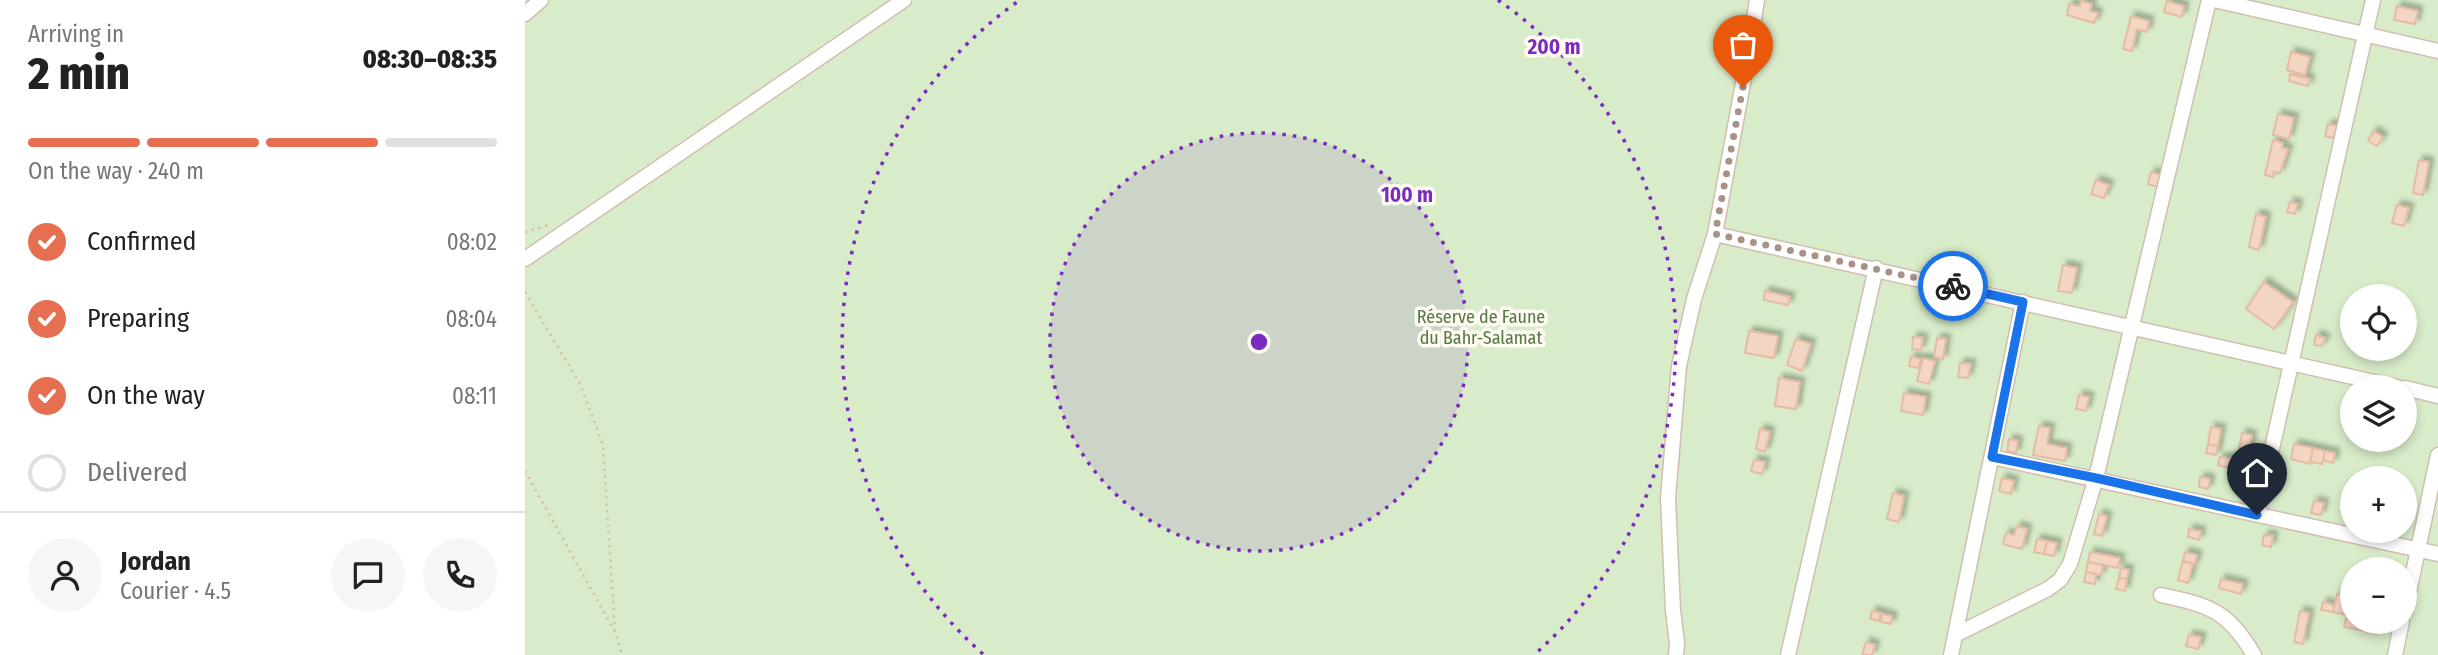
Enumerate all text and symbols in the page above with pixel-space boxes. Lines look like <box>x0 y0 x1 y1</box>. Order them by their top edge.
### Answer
pin <box>1713 15 1773 87</box>
text: Arriving in <box>28 20 124 48</box>
icon: bag <box>1724 26 1762 64</box>
text: 200 m <box>1526 34 1581 60</box>
text: 08:30–08:35 <box>363 44 497 75</box>
text: 2 min <box>28 46 130 101</box>
text: On the way · 240 m <box>28 157 204 185</box>
text: 100 m <box>1381 182 1433 208</box>
icon: check <box>28 223 66 261</box>
text: Confirmed <box>87 226 197 257</box>
text: 08:02 <box>447 228 497 256</box>
courier <box>1918 251 1988 321</box>
icon: bike <box>1934 267 1972 305</box>
map controls <box>2340 284 2417 634</box>
button: locate <box>2340 284 2417 361</box>
icon: check <box>28 300 66 338</box>
text: Preparing <box>87 303 189 334</box>
text: 08:04 <box>446 305 497 333</box>
park label: Réserve de Faune du Bahr-Salamat <box>1417 306 1545 349</box>
centre of rings <box>1247 330 1271 354</box>
button: layers <box>2340 375 2417 452</box>
icon: check <box>28 377 66 415</box>
text: On the way <box>87 380 205 411</box>
text: 08:11 <box>452 382 497 410</box>
pin <box>2227 443 2287 515</box>
icon: home <box>2238 454 2276 492</box>
text: Delivered <box>87 457 188 488</box>
button: + <box>2340 466 2417 543</box>
button: person <box>28 538 102 612</box>
button: chat <box>331 538 405 612</box>
button: phone <box>423 538 497 612</box>
text: Jordan <box>120 546 191 577</box>
button: − <box>2340 557 2417 634</box>
text: Courier · 4.5 <box>120 577 231 605</box>

